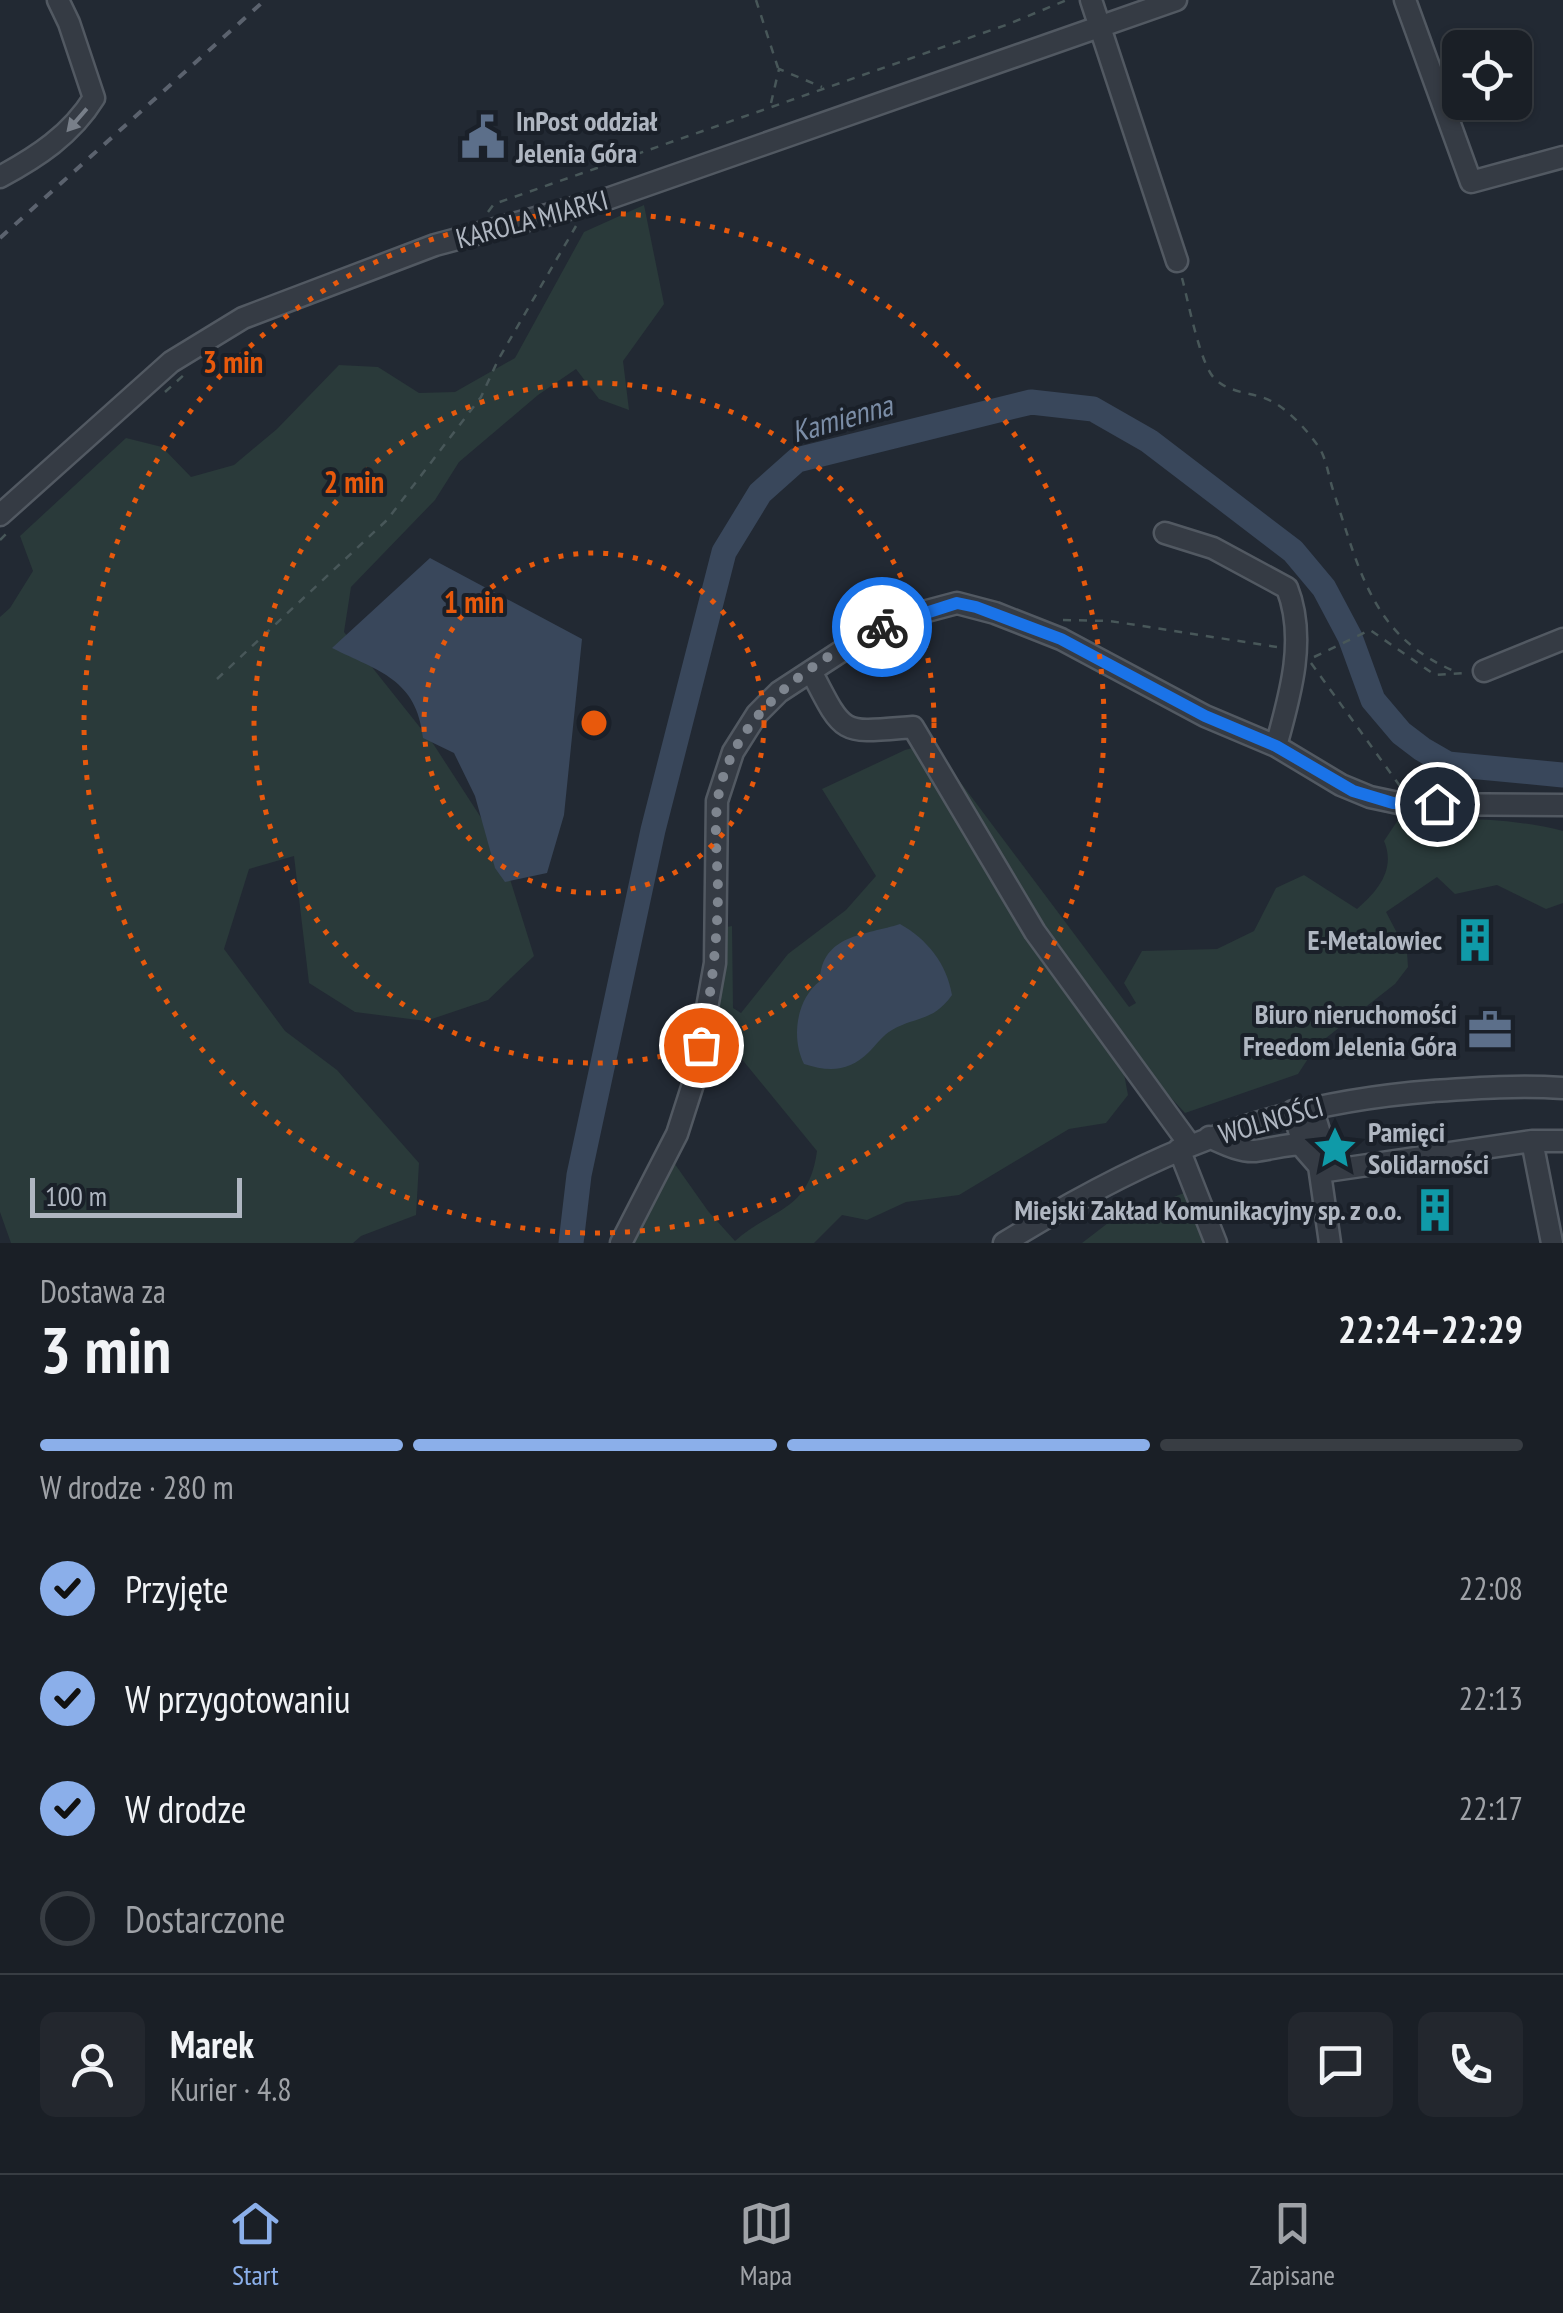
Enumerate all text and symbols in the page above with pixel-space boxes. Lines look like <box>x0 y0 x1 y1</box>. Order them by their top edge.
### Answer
map controls <box>1442 30 1532 120</box>
button: locate <box>1442 30 1532 120</box>
place label: InPost oddział Jelenia Góra <box>515 102 658 171</box>
one-way arrow <box>66 107 88 132</box>
public building icon: InPost oddział Jelenia Góra <box>459 113 507 161</box>
street label: KAROLA MIARKI <box>452 180 612 257</box>
text: 3 min <box>203 342 263 381</box>
water label: Kamienna <box>787 384 898 450</box>
text: 2 min <box>324 462 384 501</box>
courier <box>832 577 932 677</box>
text: 1 min <box>444 582 504 621</box>
icon: bike <box>855 600 910 655</box>
centre of rings <box>576 705 612 741</box>
pin <box>1395 762 1480 847</box>
icon: home <box>1410 777 1465 832</box>
building icon: E-Metalowiec <box>1451 916 1499 964</box>
place label: E-Metalowiec <box>1307 921 1442 958</box>
place label: Biuro nieruchomości Freedom Jelenia Góra <box>1243 995 1457 1064</box>
pin <box>659 1003 744 1088</box>
office icon: Biuro nieruchomości Freedom Jelenia Góra <box>1466 1006 1514 1054</box>
icon: bag <box>674 1018 729 1073</box>
street label: WOLNOŚCI <box>1214 1087 1327 1152</box>
place label: Pamięci Solidarności <box>1368 1113 1489 1182</box>
place icon: Pamięci Solidarności <box>1311 1124 1359 1172</box>
scale bar <box>30 1173 242 1218</box>
text: 100 m <box>45 1177 107 1214</box>
building icon: Miejski Zakład Komunikacyjny sp. z o.o. <box>1411 1186 1459 1234</box>
place label: Miejski Zakład Komunikacyjny sp. z o.o. <box>1015 1191 1402 1228</box>
text: Dostawa za <box>40 1270 166 1312</box>
text: 22:24–22:29 <box>1338 1304 1523 1353</box>
text: 3 min <box>40 1307 171 1391</box>
text: W drodze · 280 m <box>40 1466 234 1508</box>
icon: check <box>40 1561 95 1616</box>
text: Przyjęte <box>125 1564 229 1613</box>
text: 22:08 <box>1459 1567 1523 1609</box>
icon: check <box>40 1671 95 1726</box>
text: W przygotowaniu <box>125 1674 351 1723</box>
text: 22:13 <box>1459 1677 1523 1719</box>
icon: check <box>40 1781 95 1836</box>
text: W drodze <box>125 1784 247 1833</box>
text: 22:17 <box>1459 1787 1523 1829</box>
text: Dostarczone <box>125 1894 285 1943</box>
button: person <box>40 2012 145 2117</box>
button: chat <box>1288 2012 1393 2117</box>
button: phone <box>1418 2012 1523 2117</box>
text: Marek <box>170 2019 254 2068</box>
text: Kurier · 4.8 <box>170 2068 292 2110</box>
tab: Start <box>228 2196 283 2293</box>
tab: Mapa <box>739 2196 794 2293</box>
tab: Zapisane <box>1249 2196 1335 2293</box>

